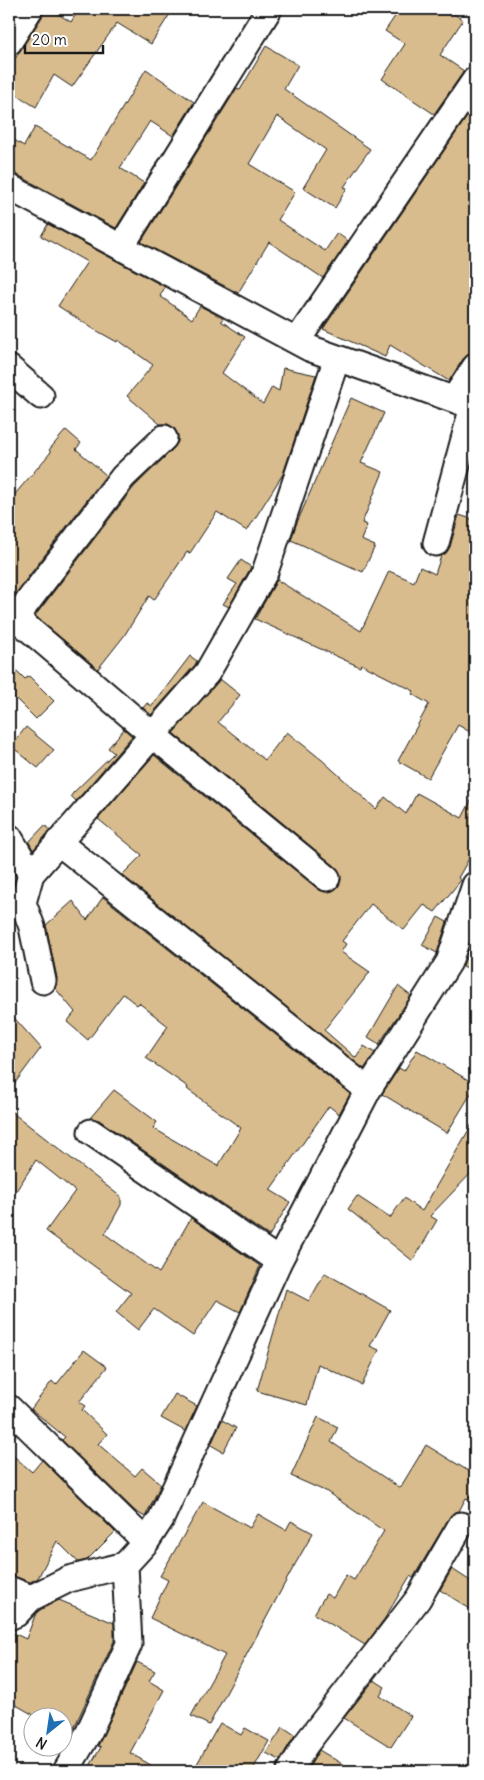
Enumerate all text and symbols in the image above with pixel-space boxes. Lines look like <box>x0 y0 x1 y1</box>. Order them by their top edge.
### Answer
scale bar <box>25 22 102 54</box>
text: 20 m <box>32 30 67 49</box>
north arrow <box>22 1708 72 1758</box>
text: N <box>33 1733 50 1753</box>

